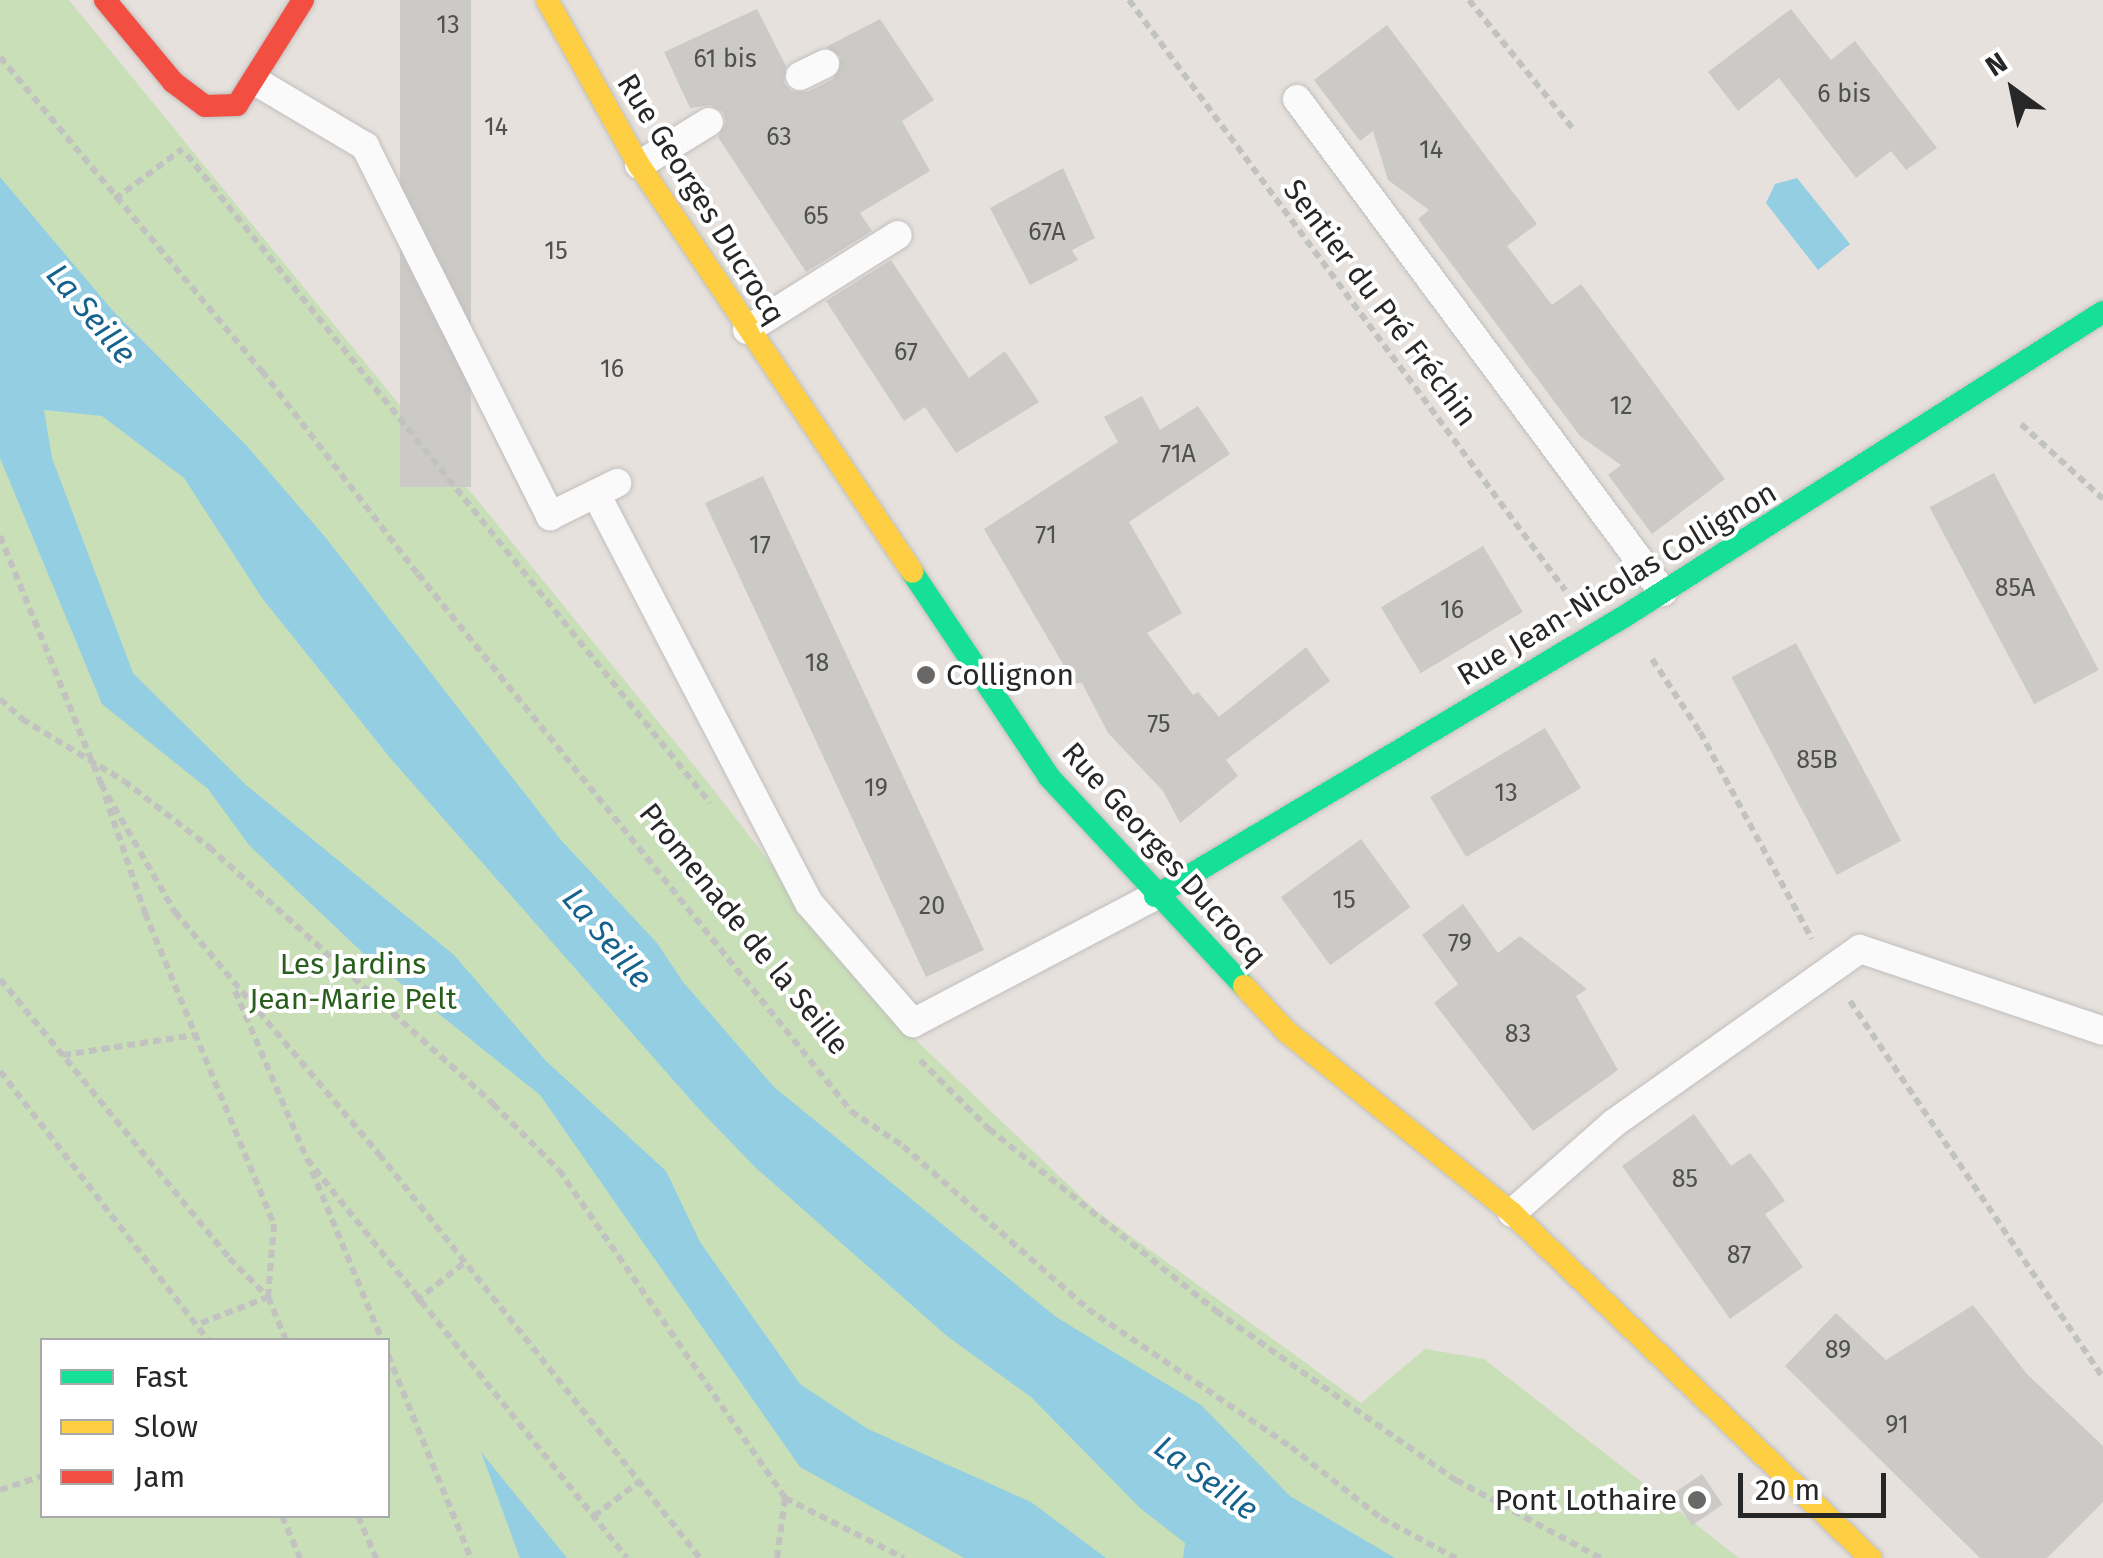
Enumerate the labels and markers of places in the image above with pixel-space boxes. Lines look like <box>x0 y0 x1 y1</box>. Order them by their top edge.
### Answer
place label: Collignon <box>946 657 1074 693</box>
marker: Collignon <box>915 664 937 686</box>
place label: Pont Lothaire <box>1495 1482 1677 1518</box>
marker: Pont Lothaire <box>1686 1489 1708 1511</box>

